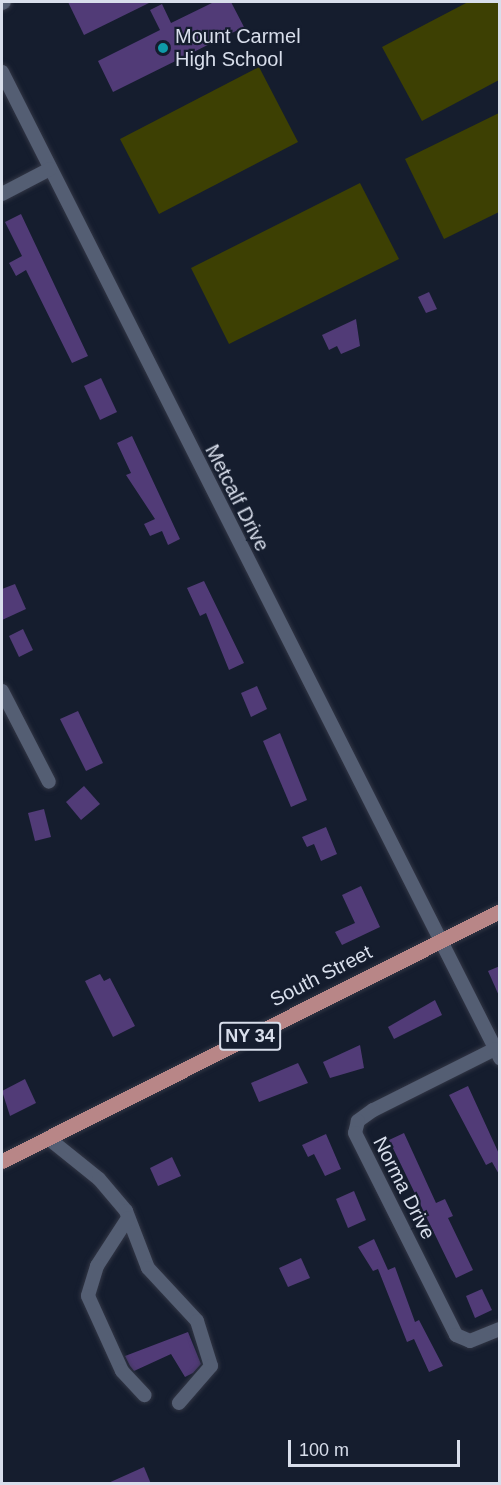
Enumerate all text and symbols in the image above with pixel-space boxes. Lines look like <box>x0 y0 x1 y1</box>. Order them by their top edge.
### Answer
place label: Mount Carmel High School <box>175 24 301 71</box>
marker: Mount Carmel High School <box>156 41 170 55</box>
street label: Metcalf Drive <box>200 441 274 555</box>
street label: South Street <box>266 940 376 1012</box>
road number: NY 34 <box>218 1021 282 1051</box>
street label: Norma Drive <box>368 1133 440 1243</box>
scale bar <box>291 1428 464 1466</box>
text: 100 m <box>299 1440 349 1460</box>

